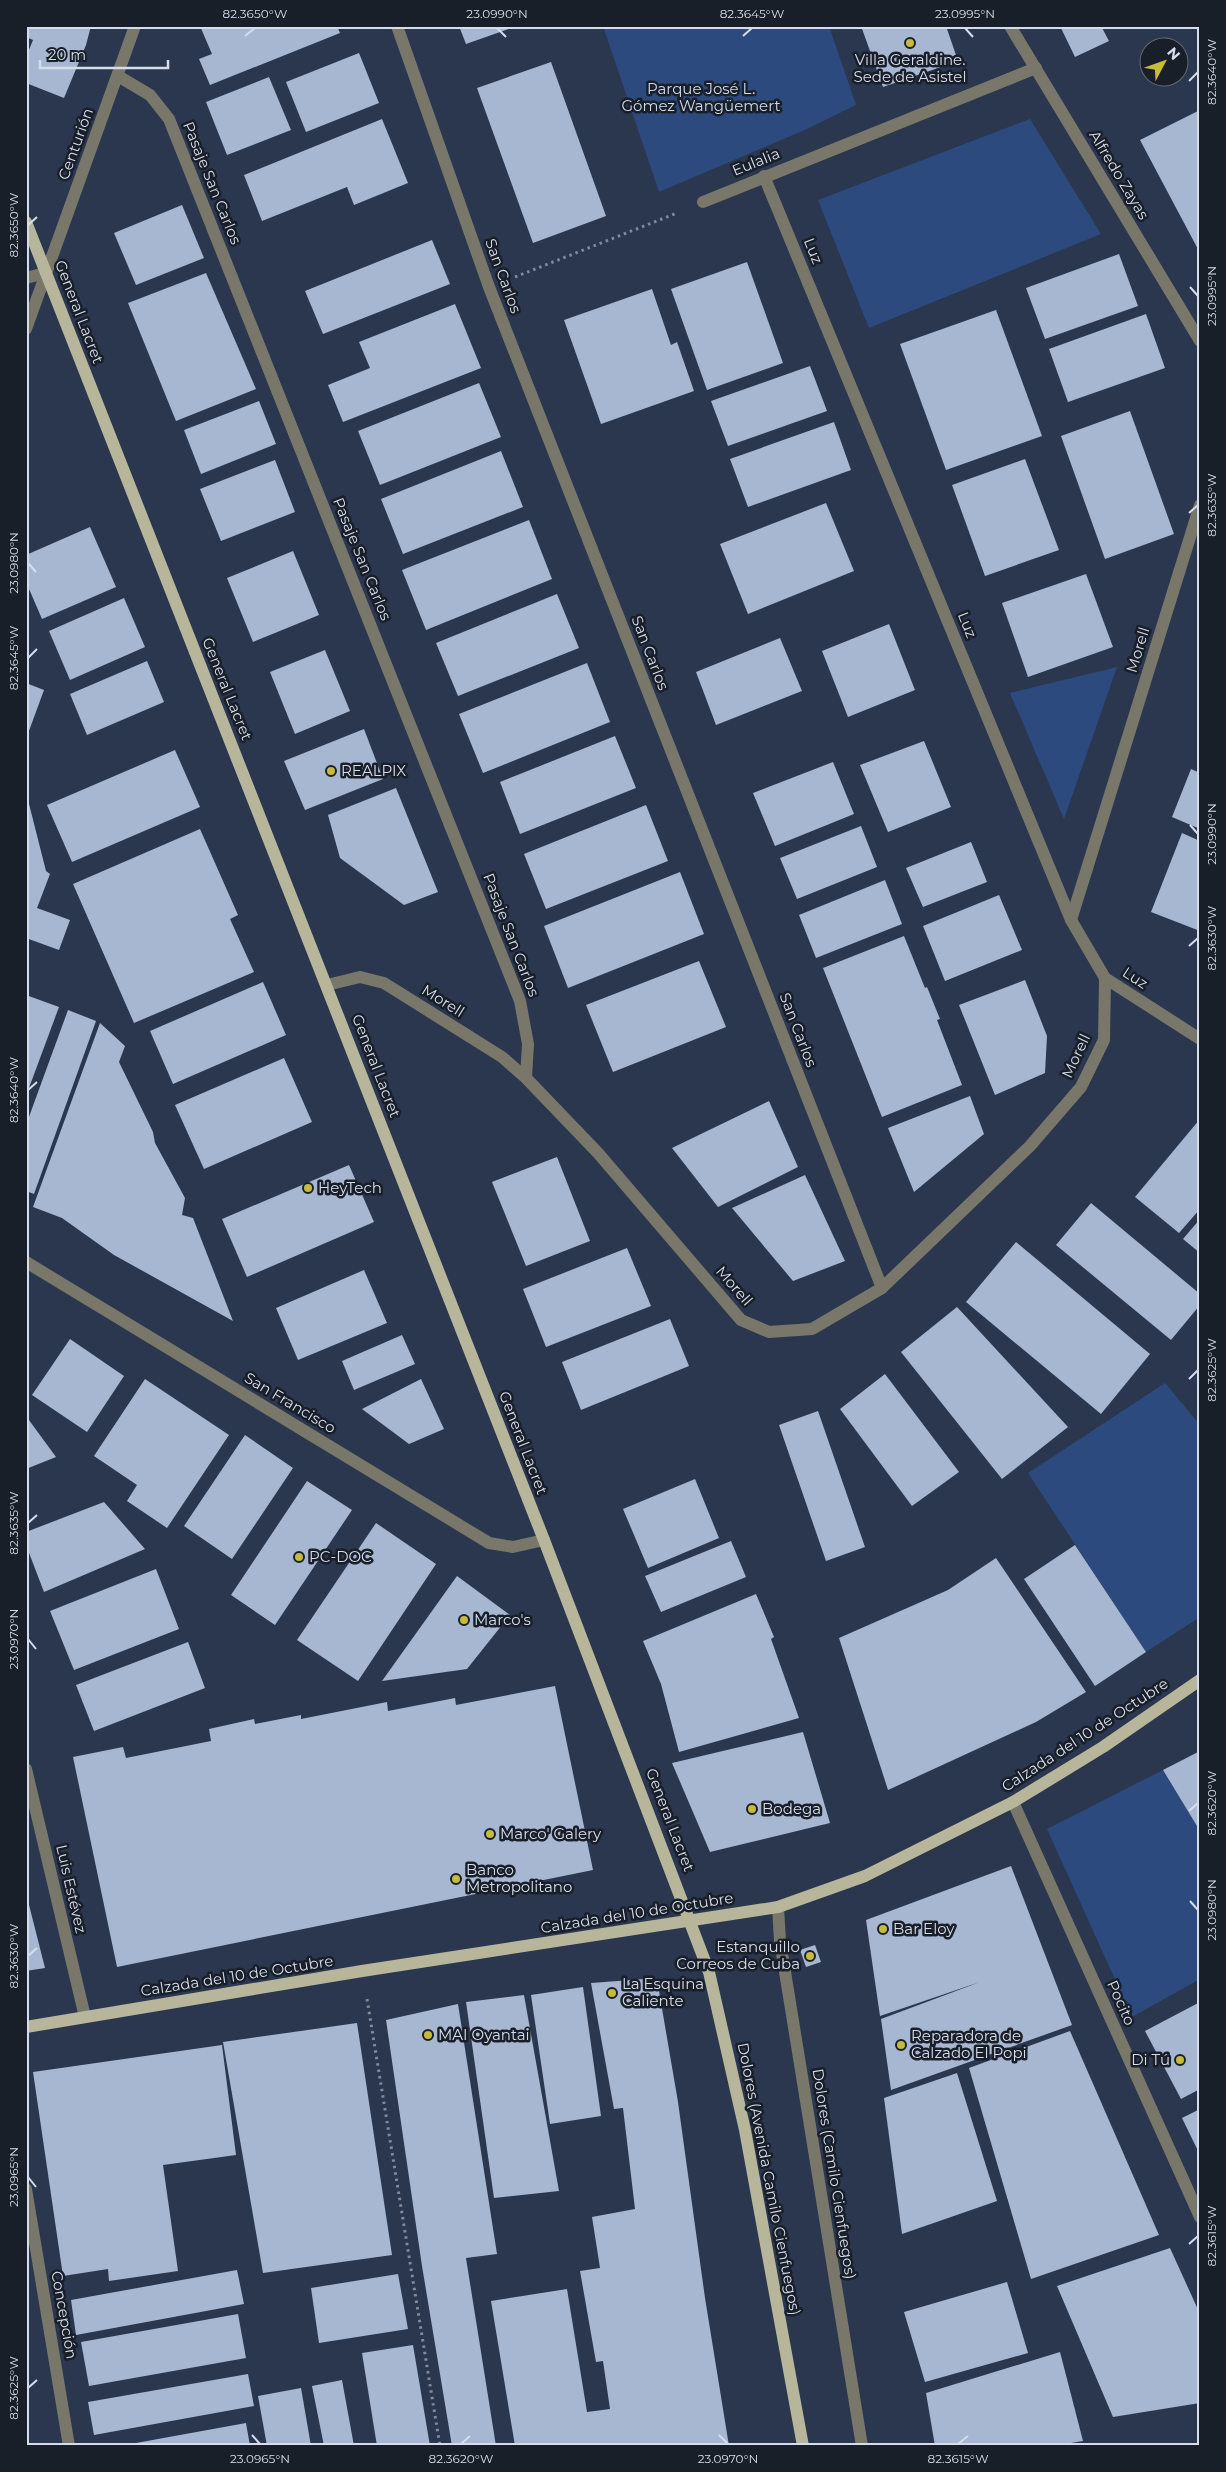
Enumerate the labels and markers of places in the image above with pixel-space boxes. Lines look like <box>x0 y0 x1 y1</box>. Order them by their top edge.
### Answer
marker: Villa Geraldine. Sede de Asistel <box>904 37 916 49</box>
place label: Villa Geraldine. Sede de Asistel <box>854 50 966 86</box>
place label: REALPIX <box>341 761 406 780</box>
marker: REALPIX <box>325 765 337 777</box>
place label: HeyTech <box>318 1178 382 1197</box>
marker: HeyTech <box>302 1182 314 1194</box>
place label: PC-DOC <box>309 1547 372 1566</box>
marker: PC-DOC <box>293 1551 305 1563</box>
place label: Marco's <box>474 1610 531 1629</box>
marker: Marco's <box>458 1614 470 1626</box>
place label: Bodega <box>762 1799 821 1818</box>
marker: Bodega <box>746 1803 758 1815</box>
place label: Marco' Galery <box>500 1824 602 1843</box>
marker: Marco' Galery <box>484 1828 496 1840</box>
place label: Banco Metropolitano <box>466 1860 572 1896</box>
marker: Banco Metropolitano <box>450 1873 462 1885</box>
place label: Bar Eloy <box>893 1919 955 1938</box>
marker: Bar Eloy <box>877 1923 889 1935</box>
place label: Estanquillo Correos de Cuba <box>676 1937 800 1973</box>
marker: Estanquillo Correos de Cuba <box>804 1950 816 1962</box>
place label: La Esquina Caliente <box>622 1974 704 2010</box>
marker: La Esquina Caliente <box>606 1987 618 1999</box>
place label: MAI Oyantai <box>438 2025 530 2044</box>
place label: Reparadora de Calzado El Popi <box>911 2026 1027 2062</box>
marker: MAI Oyantai <box>422 2029 434 2041</box>
marker: Reparadora de Calzado El Popi <box>895 2039 907 2051</box>
place label: Di Tú <box>1131 2050 1170 2069</box>
marker: Di Tú <box>1174 2054 1186 2066</box>

